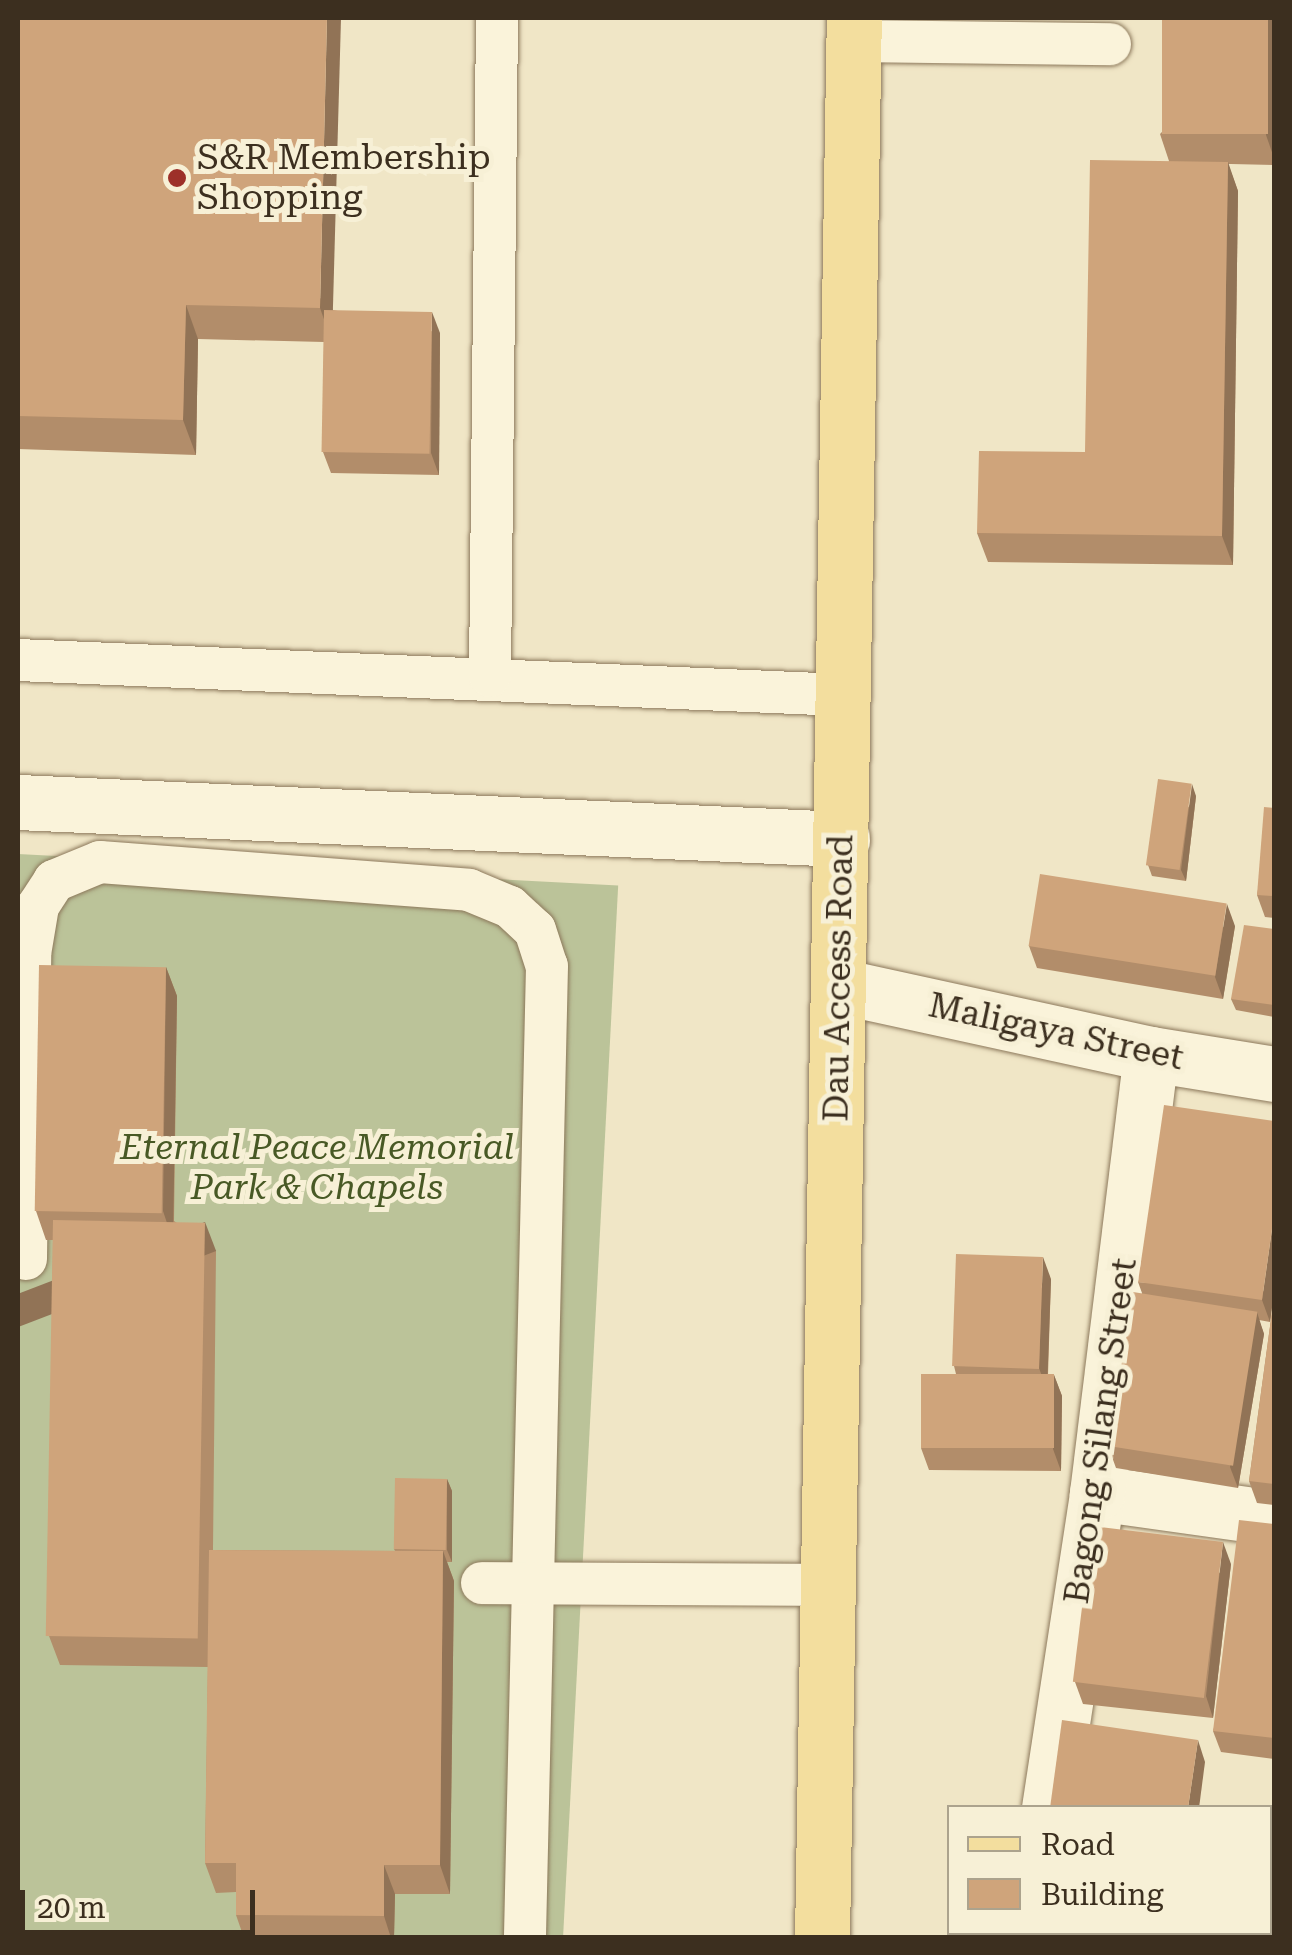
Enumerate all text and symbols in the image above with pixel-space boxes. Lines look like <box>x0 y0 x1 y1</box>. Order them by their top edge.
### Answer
place label: S&R Membership Shopping <box>197 137 491 219</box>
marker: S&R Membership Shopping <box>166 167 188 189</box>
street label: Dau Access Road <box>815 834 863 1122</box>
street label: Maligaya Street <box>925 984 1187 1080</box>
park label: Eternal Peace Memorial Park & Chapels <box>120 1127 514 1209</box>
street label: Bagong Silang Street <box>1056 1256 1146 1606</box>
legend <box>947 1805 1272 1935</box>
text: Road <box>1041 1827 1115 1862</box>
scale bar <box>25 1870 260 1932</box>
text: Building <box>1041 1877 1164 1912</box>
text: 20 m <box>37 1890 106 1925</box>

